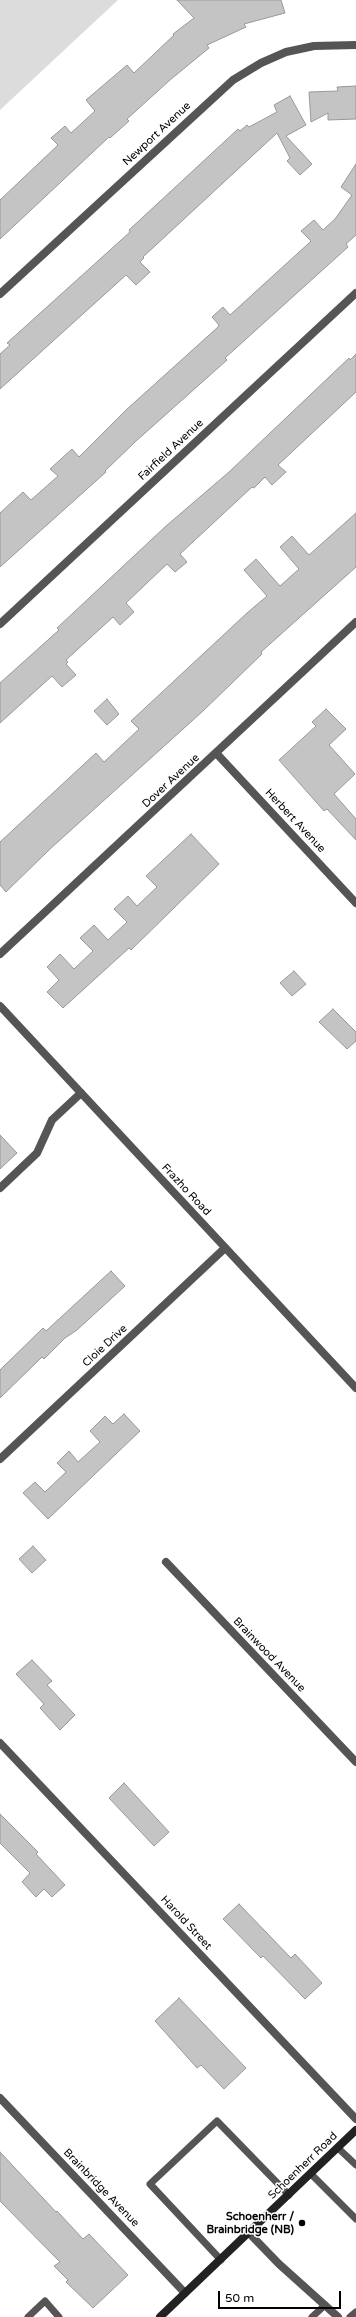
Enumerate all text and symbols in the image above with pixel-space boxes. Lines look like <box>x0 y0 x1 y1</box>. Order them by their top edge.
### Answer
street label: Newport Avenue <box>120 99 194 169</box>
street label: Fairfield Avenue <box>136 416 206 484</box>
street label: Dover Avenue <box>140 751 202 811</box>
street label: Herbert Avenue <box>262 786 328 856</box>
street label: Frazho Road <box>159 1161 213 1219</box>
street label: Cloie Drive <box>80 1322 130 1370</box>
street label: Brainwood Avenue <box>230 1615 308 1695</box>
street label: Harold Street <box>158 1893 214 1953</box>
street label: Schoenherr Road <box>266 2130 340 2202</box>
street label: Brainbridge Avenue <box>60 2146 142 2230</box>
place label: Schoenherr / Brainbridge (NB) <box>206 2210 294 2236</box>
marker: Schoenherr / Brainbridge (NB) <box>297 2218 307 2228</box>
scale bar <box>220 2283 343 2309</box>
text: 50 m <box>225 2291 254 2305</box>

